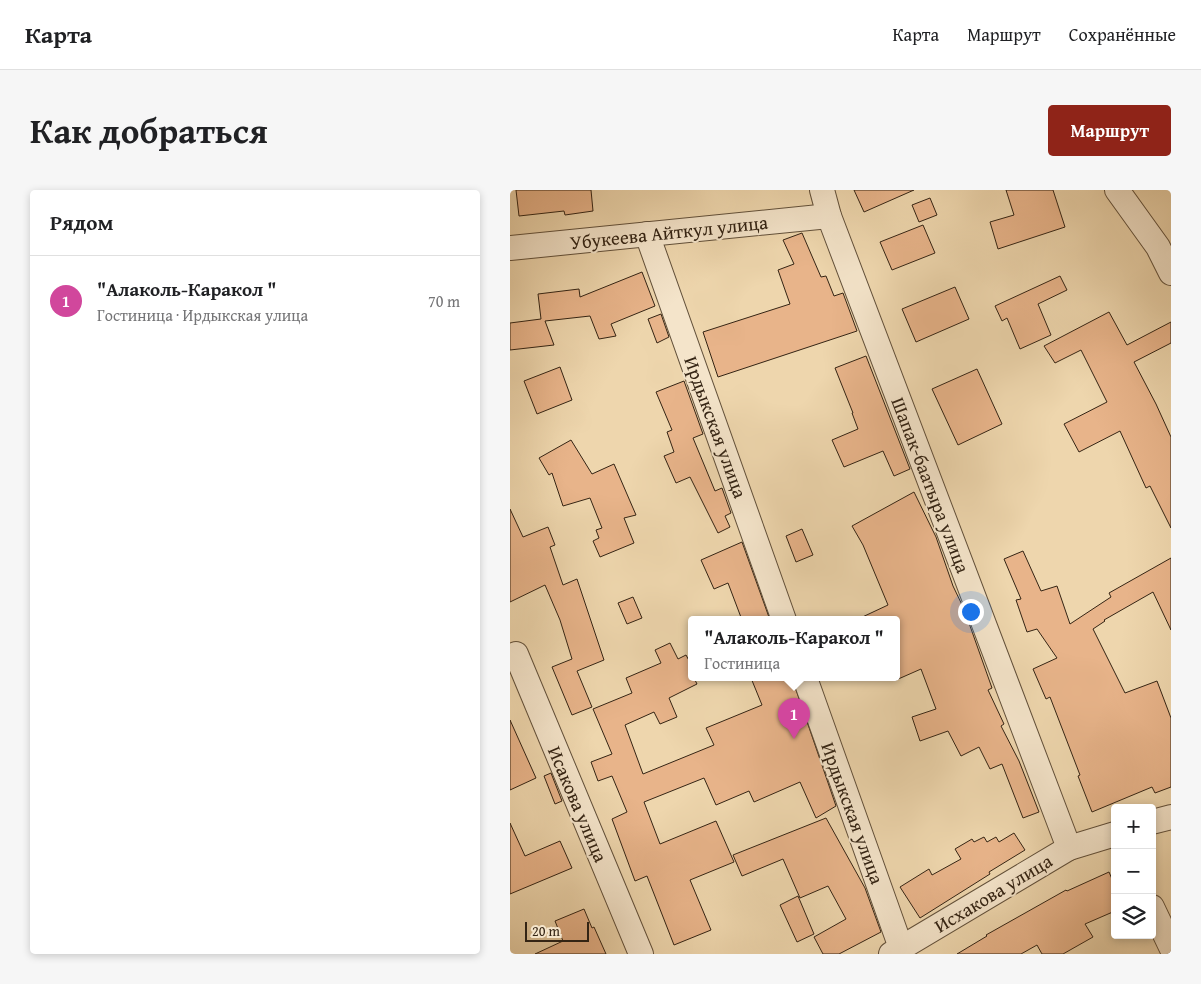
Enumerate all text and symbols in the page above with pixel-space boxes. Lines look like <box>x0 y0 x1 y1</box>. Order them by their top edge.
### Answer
text: Карта <box>25 17 92 52</box>
text: Карта <box>893 21 939 48</box>
text: Маршрут <box>967 21 1041 48</box>
text: Сохранённые <box>1069 21 1176 48</box>
text: Как добраться <box>30 105 268 156</box>
button: Маршрут <box>1048 105 1171 156</box>
text: Рядом <box>50 207 113 238</box>
street label: Убукеева Айткул улица <box>569 208 769 256</box>
text: "Алаколь-Каракол " <box>97 275 277 303</box>
text: 1 <box>62 289 70 313</box>
text: 70 m <box>428 289 460 313</box>
text: Гостиница · Ирдыкская улица <box>97 303 308 327</box>
street label: Ирдыкская улица <box>677 352 755 502</box>
street label: Шапак-баатыра улица <box>885 393 977 577</box>
your location <box>958 599 984 625</box>
popup <box>688 616 900 681</box>
text: "Алаколь-Каракол " <box>704 623 884 651</box>
text: Гостиница <box>704 651 780 675</box>
pin: 1 <box>778 698 810 739</box>
street label: Ирдыкская улица <box>814 738 892 888</box>
street label: Исакова улица <box>541 742 615 866</box>
map controls <box>1111 804 1156 939</box>
button: + <box>1111 804 1156 849</box>
street label: Исхакова улица <box>929 847 1057 939</box>
button: − <box>1111 849 1156 894</box>
button: layers <box>1111 894 1156 939</box>
scale bar <box>525 919 589 942</box>
text: 20 m <box>532 921 560 941</box>

